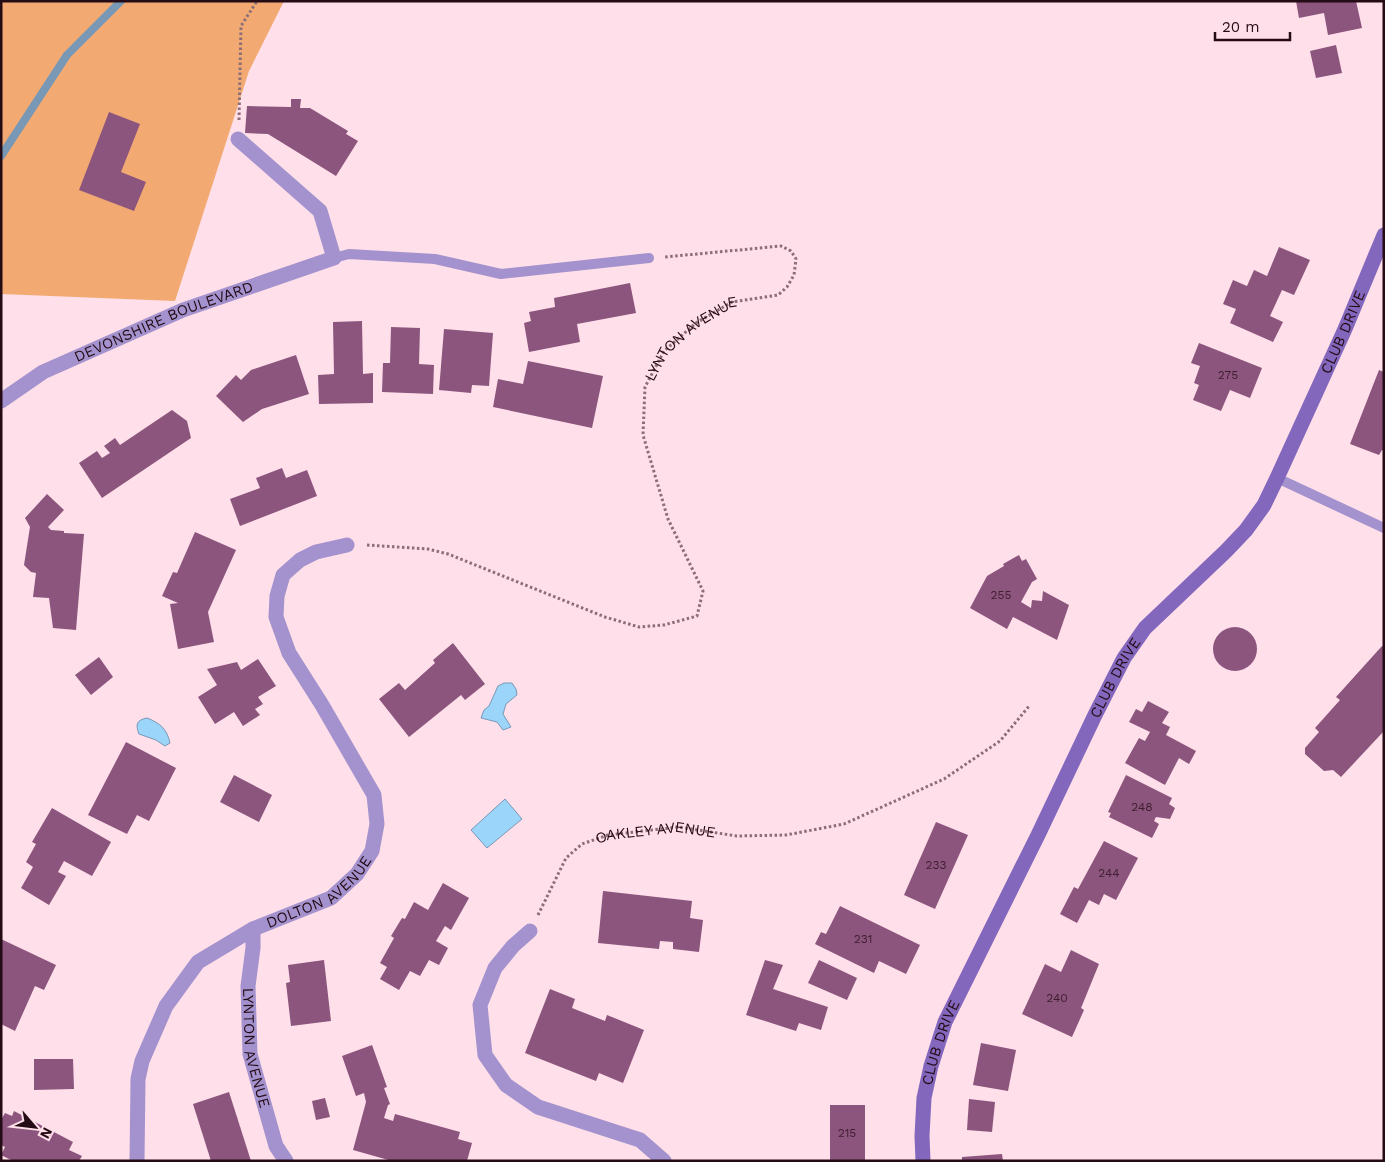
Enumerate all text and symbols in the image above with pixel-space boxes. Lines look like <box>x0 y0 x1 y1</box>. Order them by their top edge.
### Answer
scale bar <box>1215 10 1290 42</box>
text: 20 m <box>1222 18 1260 36</box>
street label: DEVONSHIRE BOULEVARD <box>71 277 256 366</box>
street label: CLUB DRIVE <box>1317 288 1369 377</box>
street label: LYNTON AVENUE <box>641 292 738 384</box>
house number: 275 <box>1218 368 1238 382</box>
house number: 255 <box>991 588 1011 602</box>
street label: CLUB DRIVE <box>1086 634 1145 721</box>
house number: 248 <box>1131 800 1153 814</box>
street label: OAKLEY AVENUE <box>593 818 717 848</box>
street label: DOLTON AVENUE <box>264 853 375 932</box>
house number: 233 <box>926 858 947 872</box>
house number: 244 <box>1098 866 1120 880</box>
house number: 231 <box>854 932 872 946</box>
street label: LYNTON AVENUE <box>239 988 274 1110</box>
house number: 240 <box>1046 991 1068 1005</box>
street label: CLUB DRIVE <box>918 997 964 1087</box>
north arrow <box>10 1102 60 1152</box>
text: N <box>37 1125 56 1141</box>
house number: 215 <box>838 1126 856 1140</box>

